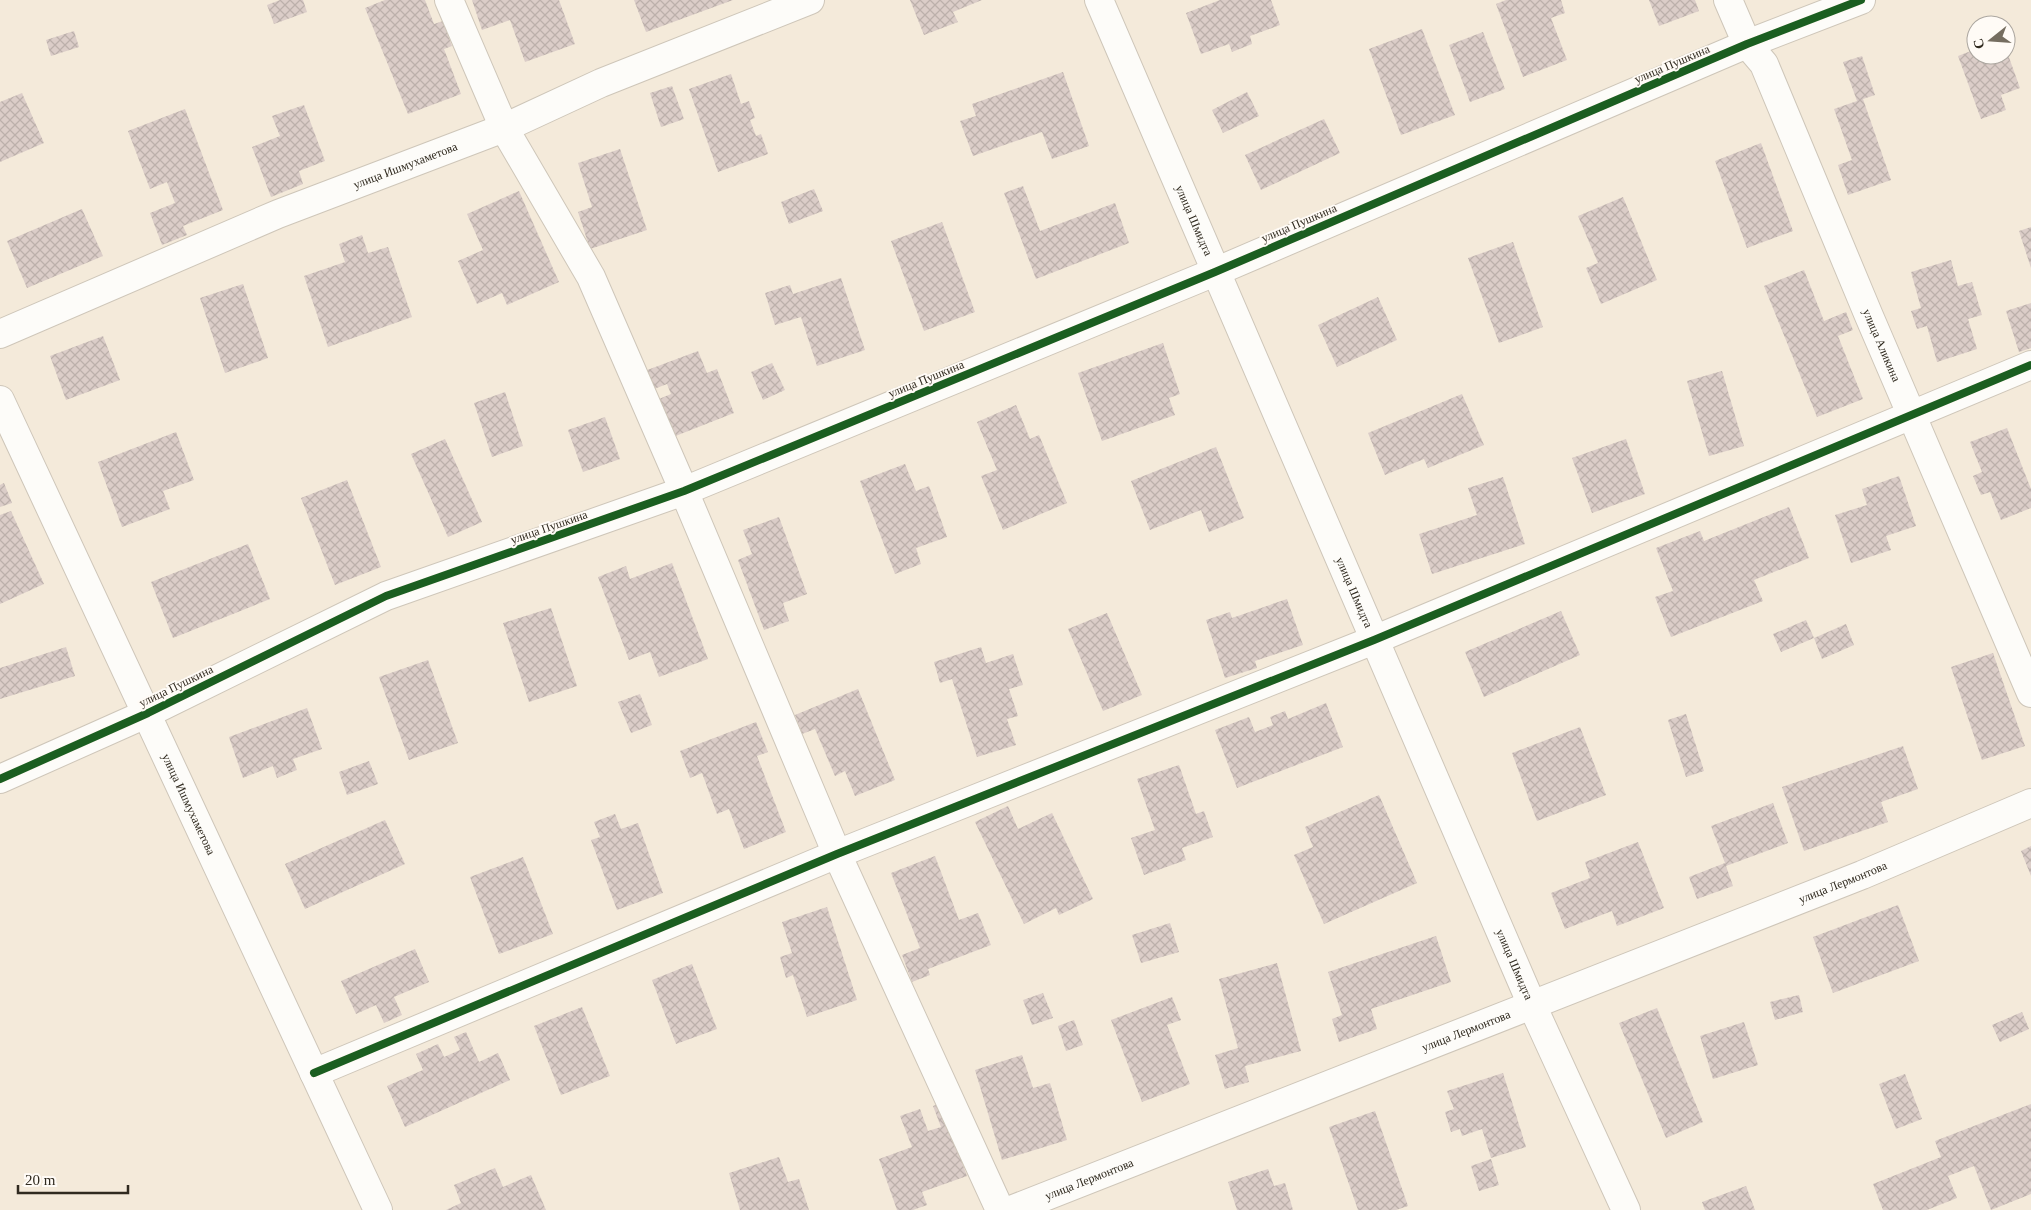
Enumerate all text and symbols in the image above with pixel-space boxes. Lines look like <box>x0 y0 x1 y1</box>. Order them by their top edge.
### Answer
north arrow <box>1966 15 2016 65</box>
text: С <box>1970 37 1988 51</box>
street label: улица Пушкина <box>1632 42 1712 86</box>
street label: улица Ишмухаметова <box>351 139 460 192</box>
street label: улица Шмидта <box>1173 183 1216 259</box>
street label: улица Пушкина <box>1259 201 1339 245</box>
street label: улица Аликина <box>1860 307 1904 384</box>
street label: улица Пушкина <box>886 357 967 401</box>
street label: улица Пушкина <box>509 507 590 547</box>
street label: улица Шмидта <box>1333 555 1376 630</box>
street label: улица Пушкина <box>137 662 216 710</box>
street label: улица Ишмухаметова <box>159 751 219 858</box>
street label: улица Лермонтова <box>1797 858 1890 906</box>
street label: улица Шмидта <box>1493 927 1536 1002</box>
street label: улица Лермонтова <box>1420 1007 1513 1055</box>
street label: улица Лермонтова <box>1043 1155 1136 1203</box>
scale bar <box>18 1162 128 1194</box>
text: 20 m <box>25 1172 56 1188</box>

